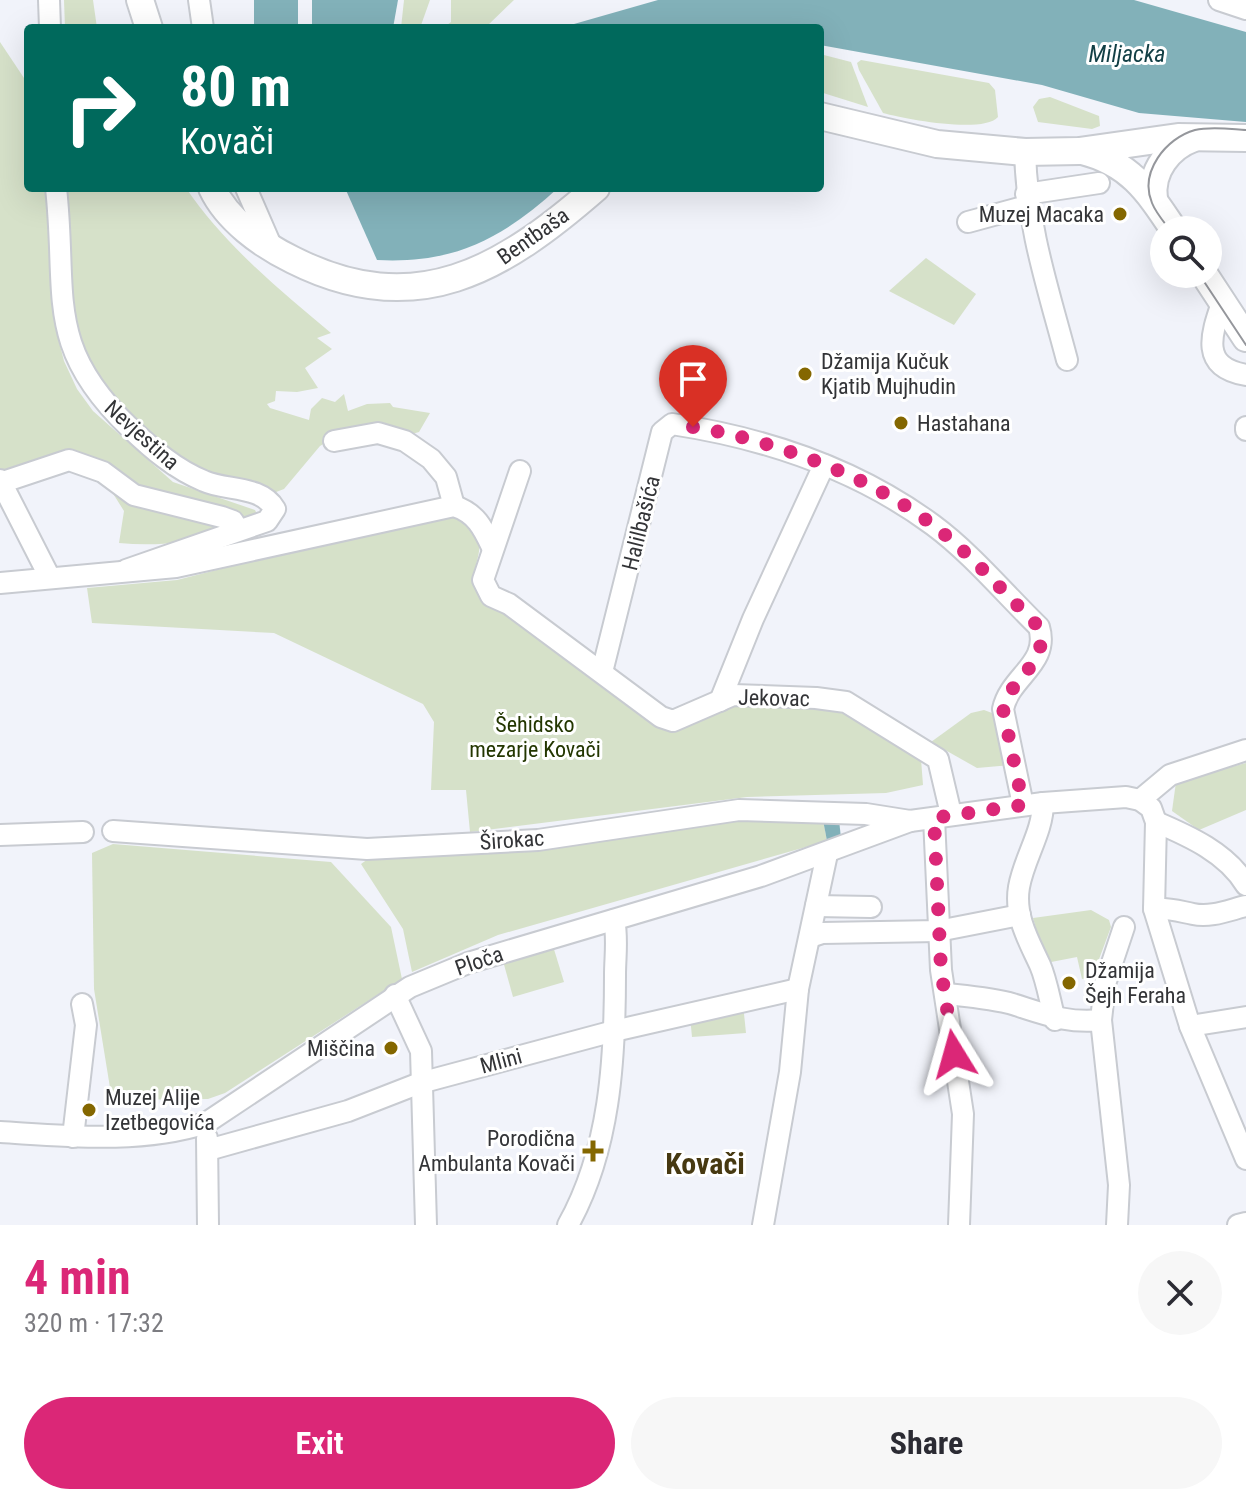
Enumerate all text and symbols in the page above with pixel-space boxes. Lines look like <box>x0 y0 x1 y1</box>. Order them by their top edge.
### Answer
water label: Miljacka <box>1088 40 1166 68</box>
text: 80 m <box>180 54 291 120</box>
icon: right <box>48 56 152 160</box>
text: Kovači <box>180 121 274 163</box>
street label: Bentbaša <box>492 202 574 270</box>
place label: Muzej Macaka <box>979 202 1104 227</box>
marker: Muzej Macaka <box>1111 205 1129 223</box>
map controls <box>1150 216 1222 288</box>
button: search <box>1150 216 1222 288</box>
pin <box>659 345 727 427</box>
place label: Džamija Kučuk Kjatib Mujhudin <box>821 349 956 399</box>
icon: arrive <box>671 357 715 401</box>
marker: Džamija Kučuk Kjatib Mujhudin <box>796 365 814 383</box>
street label: Nevjestina <box>100 395 184 475</box>
place label: Hastahana <box>917 411 1011 436</box>
marker: Hastahana <box>892 414 910 432</box>
street label: Halilbašića <box>617 473 665 573</box>
street label: Jekovac <box>738 685 810 711</box>
park label: Šehidsko mezarje Kovači <box>469 712 601 762</box>
street label: Širokac <box>479 825 545 855</box>
street label: Ploča <box>452 941 506 981</box>
place label: Džamija Šejh Feraha <box>1085 958 1186 1008</box>
marker: Džamija Šejh Feraha <box>1060 974 1078 992</box>
position arrow <box>912 1012 996 1096</box>
place label: Miščina <box>307 1036 375 1061</box>
marker: Miščina <box>382 1039 400 1057</box>
street label: Mlini <box>477 1043 525 1079</box>
place label: Muzej Alije Izetbegovića <box>105 1085 215 1135</box>
marker: Muzej Alije Izetbegovića <box>80 1101 98 1119</box>
place label: Porodična Ambulanta Kovači <box>418 1126 575 1176</box>
marker: Porodična Ambulanta Kovači <box>582 1140 604 1162</box>
district label: Kovači <box>665 1146 745 1181</box>
text: 4 min <box>24 1249 131 1306</box>
button: close <box>1138 1251 1222 1335</box>
text: 320 m · 17:32 <box>24 1308 164 1338</box>
button: Exit <box>24 1397 615 1489</box>
button: Share <box>631 1397 1222 1489</box>

